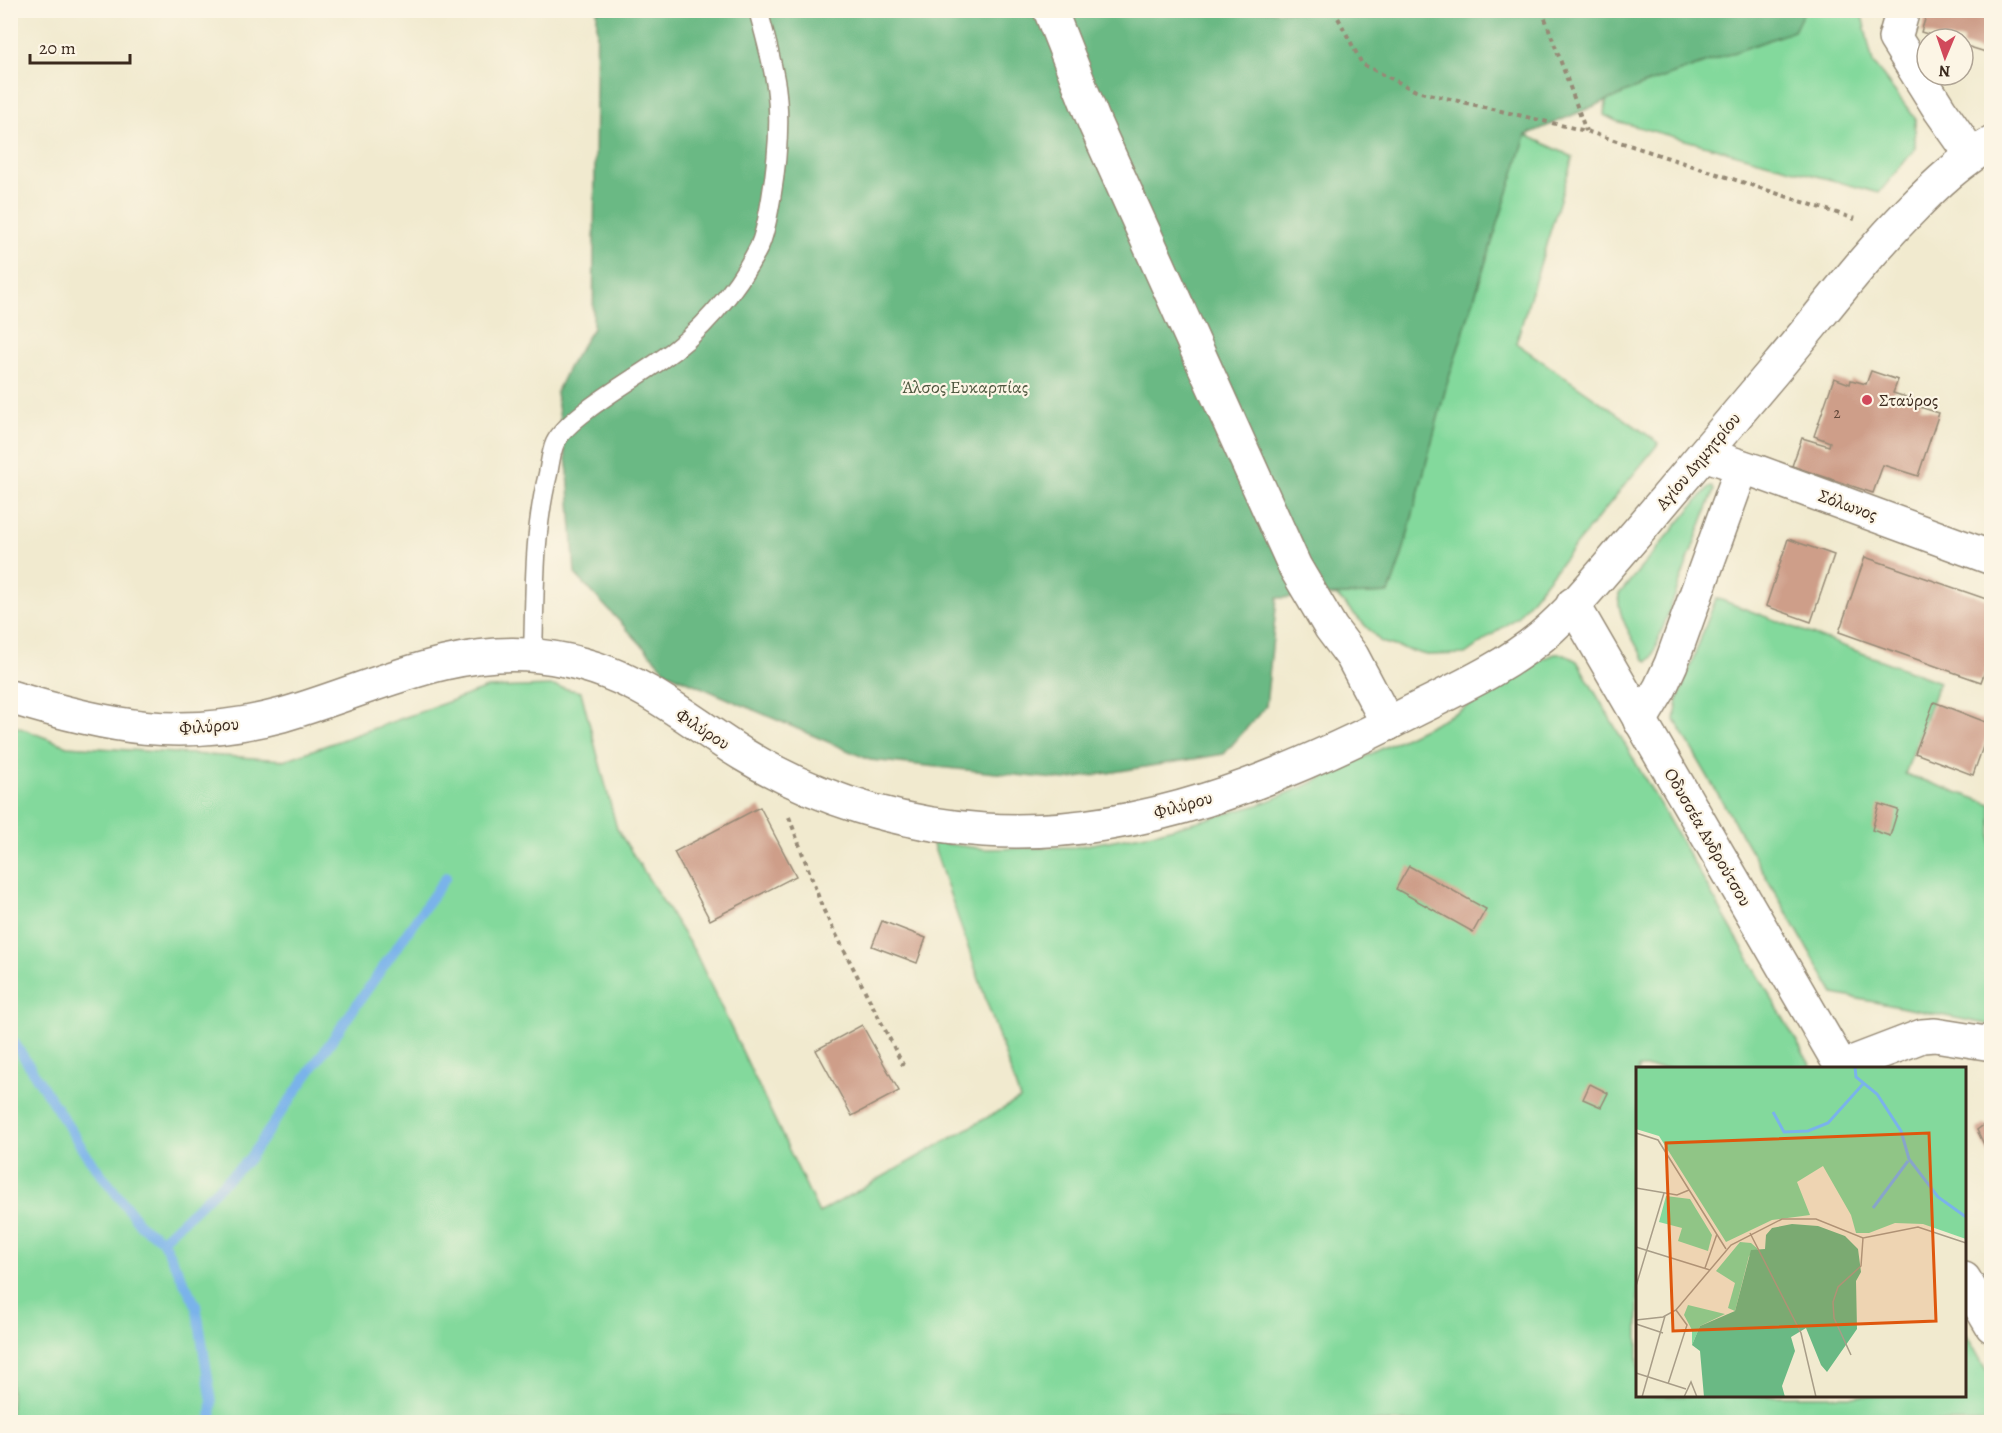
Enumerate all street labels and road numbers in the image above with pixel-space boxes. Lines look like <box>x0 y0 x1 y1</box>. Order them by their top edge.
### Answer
street label: Αγίου Δημητρίου <box>1649 407 1746 516</box>
street label: Σόλωνος <box>1815 483 1881 527</box>
street label: Φιλύρου <box>671 703 735 755</box>
street label: Φιλύρου <box>178 711 240 741</box>
street label: Οδυσσέα Ανδρούτσου <box>1659 763 1757 911</box>
street label: Φιλύρου <box>1151 785 1215 825</box>

